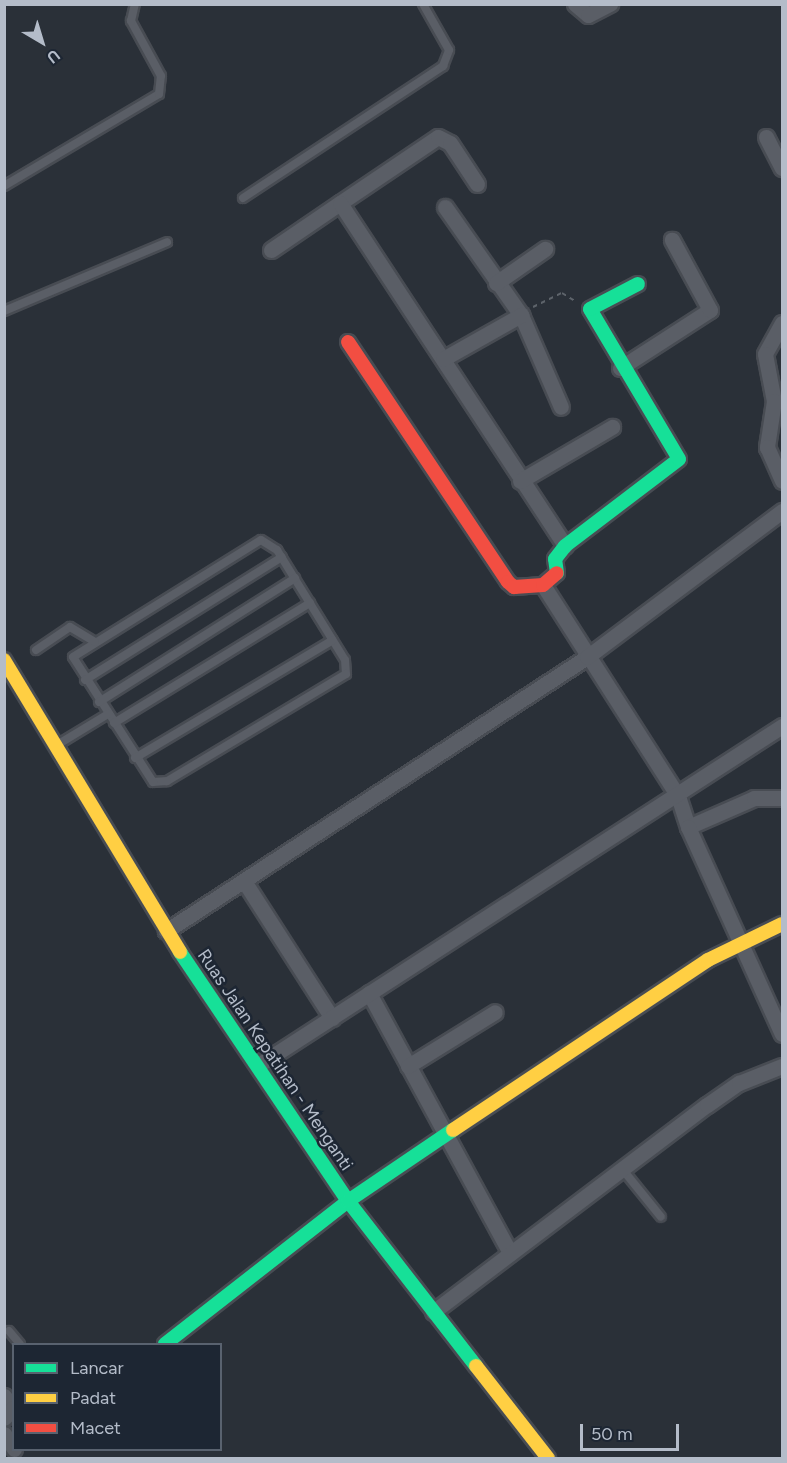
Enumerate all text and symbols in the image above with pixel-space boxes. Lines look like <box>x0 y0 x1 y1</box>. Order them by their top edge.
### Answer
north arrow <box>12 12 72 72</box>
text: U <box>43 46 64 68</box>
street label: Ruas Jalan Kepatihan - Menganti <box>193 945 357 1175</box>
legend <box>12 1343 222 1451</box>
text: Lancar <box>70 1357 124 1379</box>
text: Padat <box>70 1387 116 1409</box>
scale bar <box>583 1412 682 1450</box>
text: Macet <box>70 1417 121 1439</box>
text: 50 m <box>591 1423 633 1445</box>

